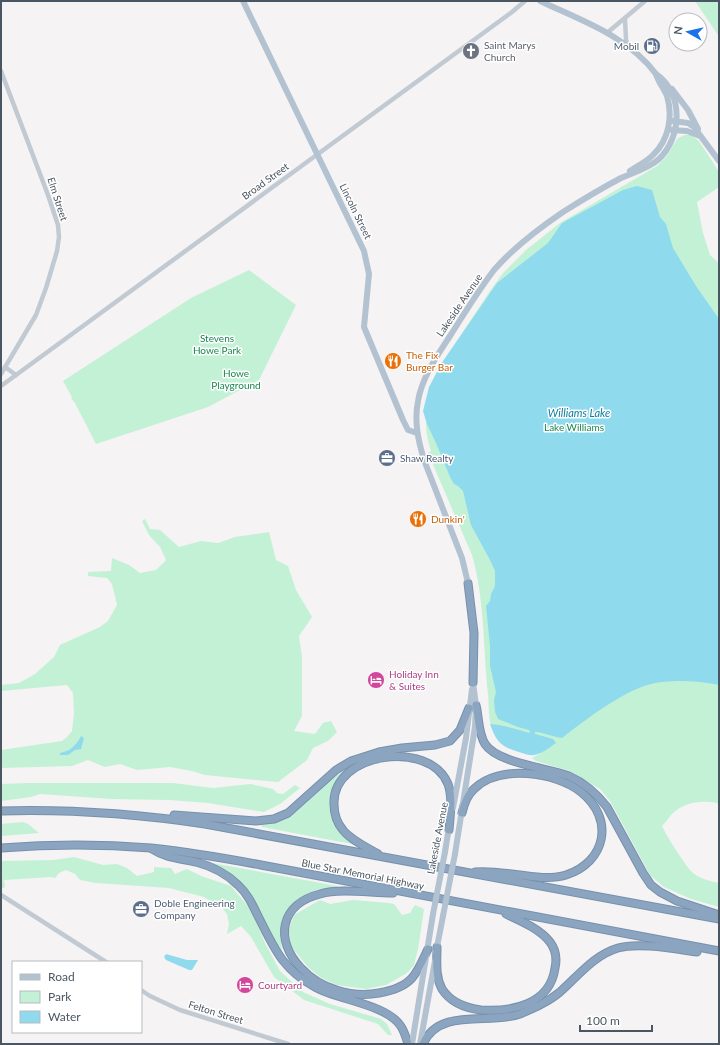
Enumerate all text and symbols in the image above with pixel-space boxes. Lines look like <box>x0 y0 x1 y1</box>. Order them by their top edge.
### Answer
north arrow <box>668 12 708 52</box>
text: N <box>671 25 685 36</box>
fuel station icon: Mobil <box>642 36 662 56</box>
place label: Saint Marys Church <box>484 39 536 63</box>
place label: Mobil <box>614 40 639 52</box>
church icon: Saint Marys Church <box>461 41 481 61</box>
street label: Broad Street <box>239 160 291 202</box>
street label: Elm Street <box>45 176 71 223</box>
street label: Lincoln Street <box>337 181 375 241</box>
street label: Lakeside Avenue <box>434 271 484 339</box>
park label: Stevens Howe Park <box>193 332 242 356</box>
place label: The Fix Burger Bar <box>406 349 453 373</box>
restaurant icon: The Fix Burger Bar <box>383 351 403 371</box>
park label: Howe Playground <box>211 367 261 391</box>
water label: Williams Lake <box>548 406 610 419</box>
park label: Lake Williams <box>544 421 604 433</box>
office icon: Shaw Realty <box>377 448 397 468</box>
place label: Shaw Realty <box>400 452 454 464</box>
restaurant icon: Dunkin' <box>408 509 428 529</box>
place label: Dunkin' <box>431 513 465 525</box>
place label: Holiday Inn & Suites <box>389 668 439 692</box>
hotel icon: Holiday Inn & Suites <box>366 670 386 690</box>
street label: Lakeside Avenue <box>424 801 450 875</box>
street label: Blue Star Memorial Highway <box>301 856 426 892</box>
place label: Doble Engineering Company <box>154 897 235 921</box>
office icon: Doble Engineering Company <box>131 899 151 919</box>
legend <box>12 961 142 1033</box>
text: Road <box>48 969 75 984</box>
hotel icon: Courtyard <box>235 975 255 995</box>
place label: Courtyard <box>258 979 302 991</box>
text: Park <box>48 989 72 1004</box>
street label: Felton Street <box>187 998 245 1026</box>
scale bar <box>580 1007 652 1033</box>
text: Water <box>48 1009 81 1024</box>
text: 100 m <box>586 1013 620 1028</box>

